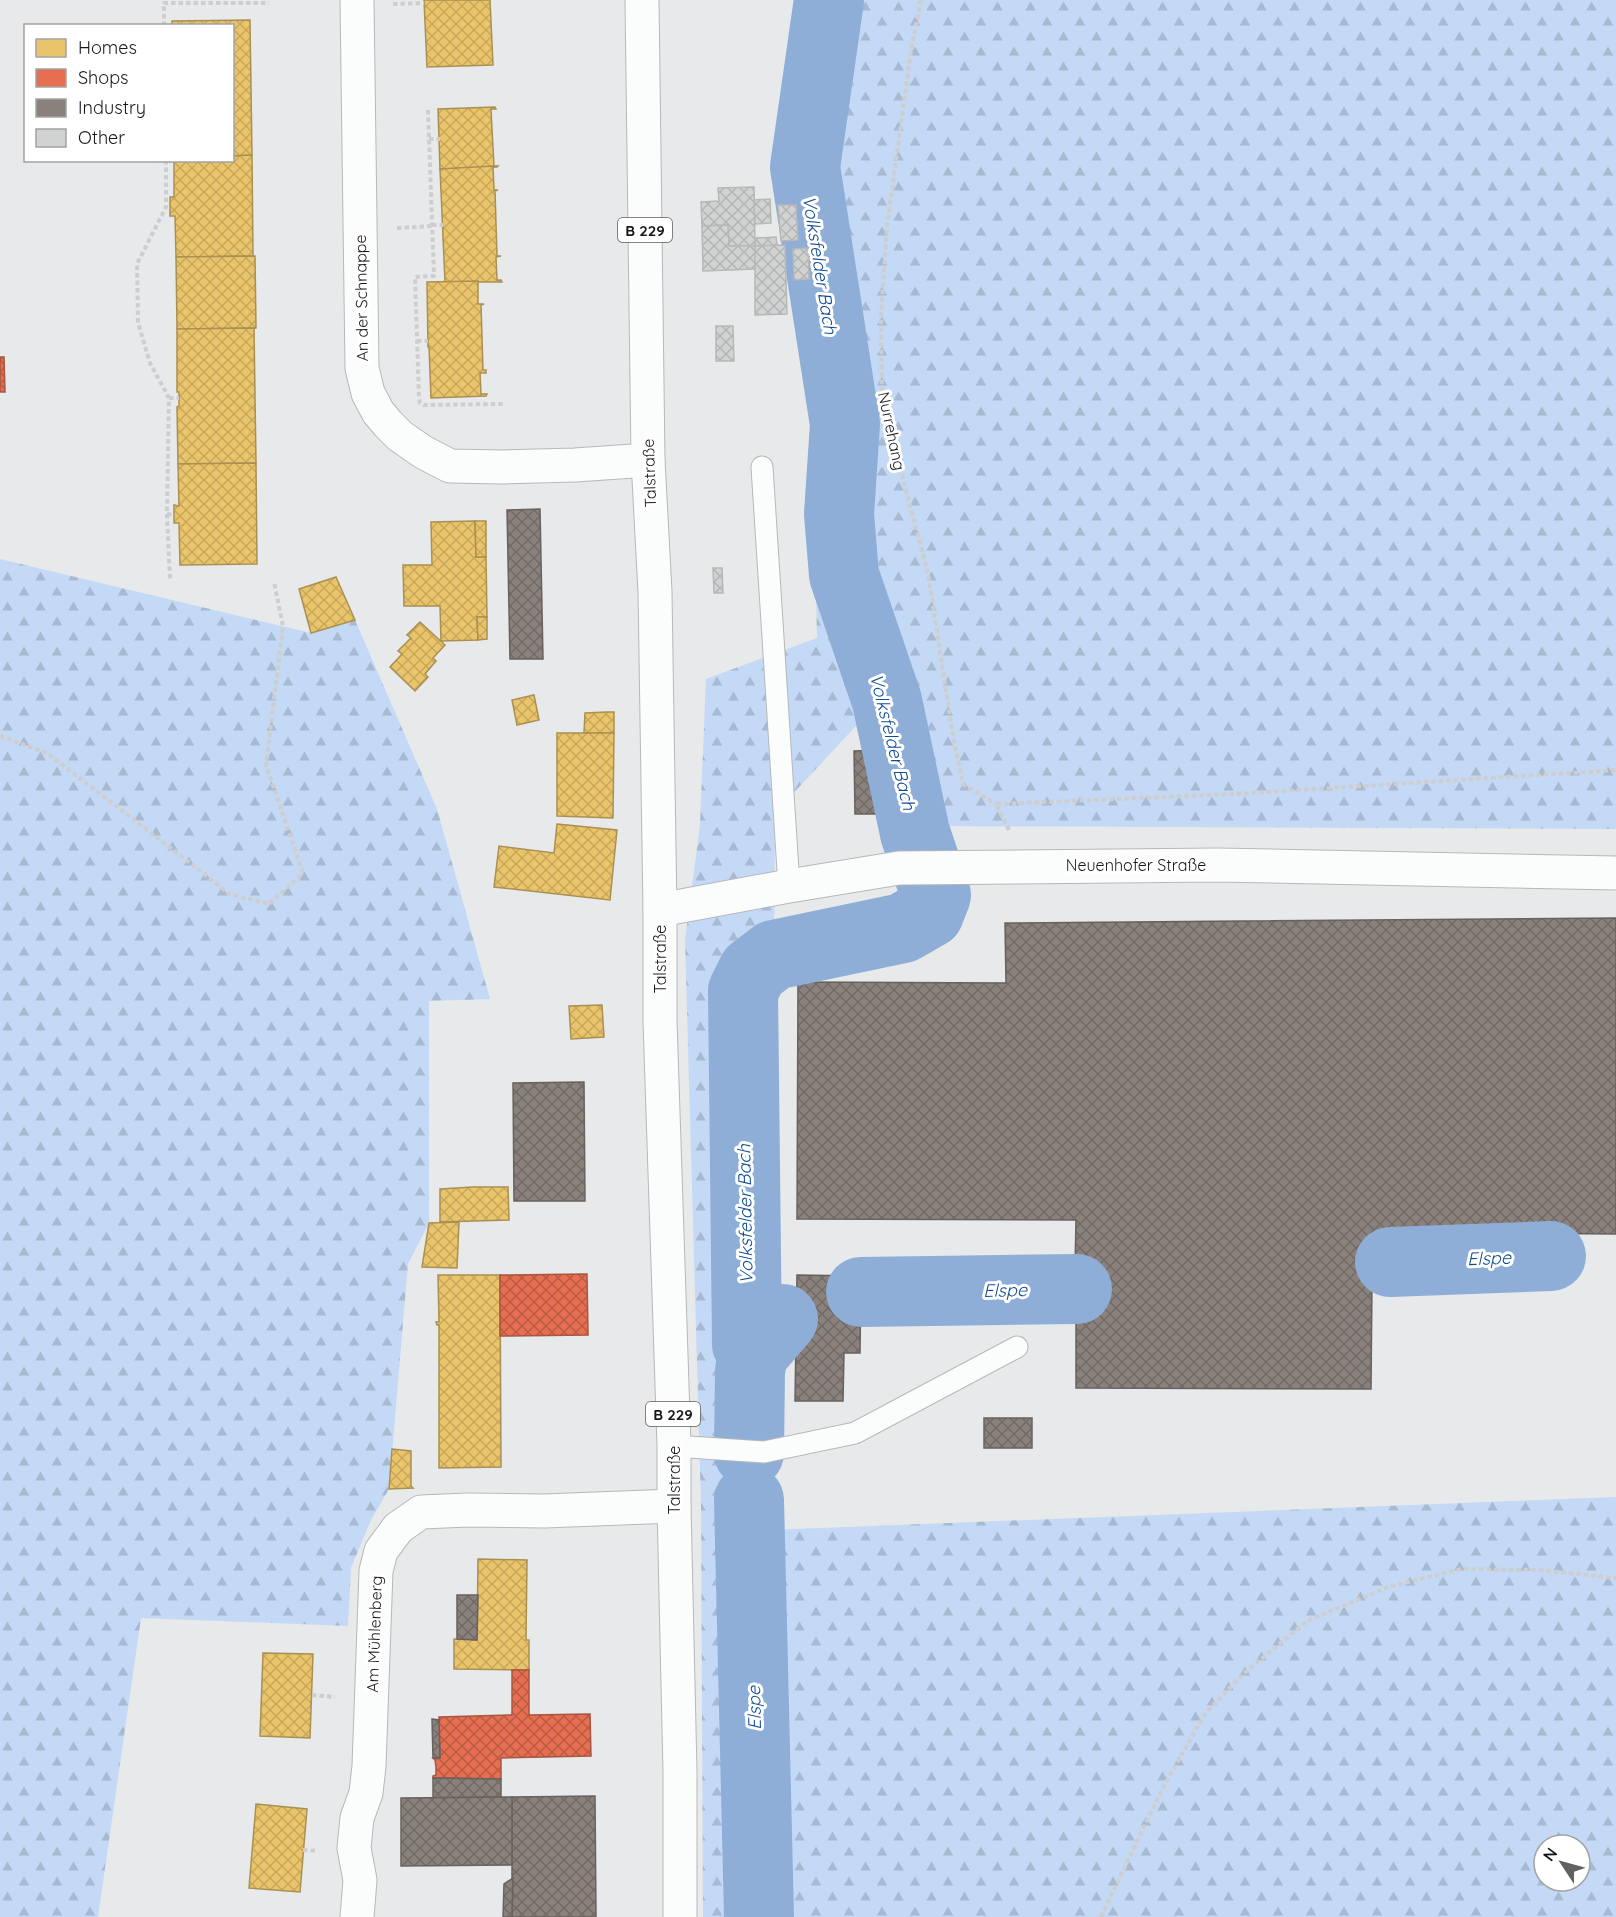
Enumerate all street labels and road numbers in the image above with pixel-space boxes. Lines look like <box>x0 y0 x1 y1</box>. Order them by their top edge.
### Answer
road number: B 229 <box>618 218 672 242</box>
street label: An der Schnappe <box>350 234 372 362</box>
street label: Nurrehang <box>874 390 910 472</box>
street label: Talstraße <box>638 438 660 508</box>
street label: Neuenhofer Straße <box>1066 855 1206 875</box>
street label: Talstraße <box>650 925 670 993</box>
road number: B 229 <box>646 1402 700 1426</box>
street label: Talstraße <box>664 1446 684 1514</box>
street label: Am Mühlenberg <box>362 1575 386 1693</box>

